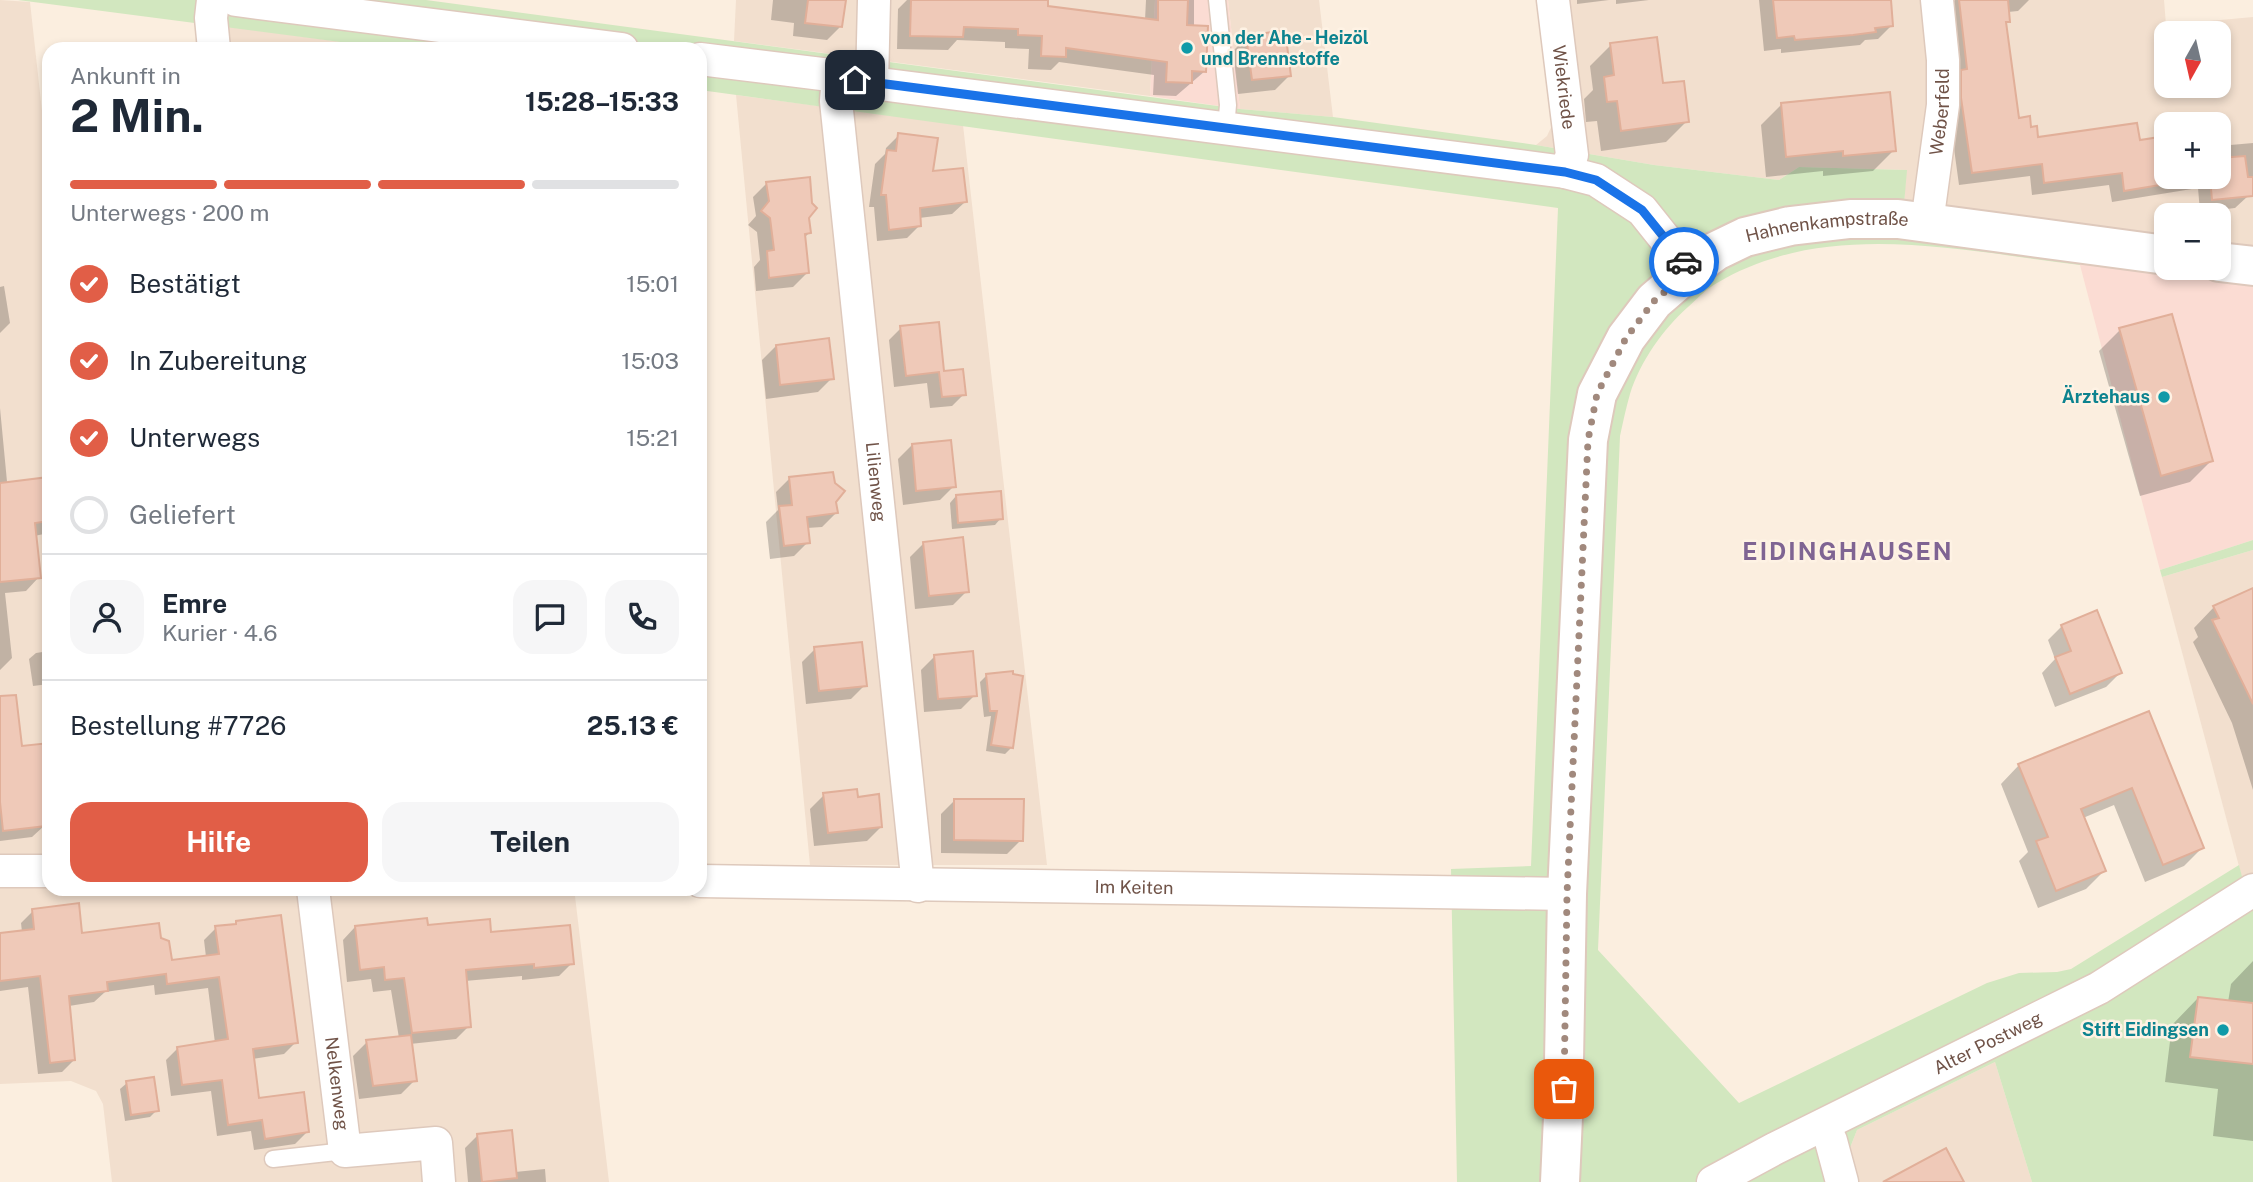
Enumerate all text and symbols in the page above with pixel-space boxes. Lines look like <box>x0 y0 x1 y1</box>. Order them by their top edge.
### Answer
north arrow <box>2154 21 2231 98</box>
map controls <box>2154 21 2231 280</box>
place label: von der Ahe - Heizöl und Brennstoffe <box>1201 27 1369 69</box>
marker: von der Ahe - Heizöl und Brennstoffe <box>1179 40 1195 56</box>
street label: Wiekriede <box>1549 44 1580 131</box>
pin <box>825 50 885 110</box>
icon: home <box>836 61 874 99</box>
text: Ankunft in <box>70 62 181 89</box>
street label: Weberfeld <box>1925 68 1953 157</box>
text: 15:28–15:33 <box>525 86 679 117</box>
text: 2 Min. <box>70 88 204 142</box>
button: + <box>2154 112 2231 189</box>
text: Unterwegs · 200 m <box>70 199 269 226</box>
button: − <box>2154 203 2231 280</box>
street label: Hahnenkampstraße <box>1743 207 1910 247</box>
courier <box>1649 227 1719 297</box>
icon: car <box>1665 243 1703 281</box>
icon: check <box>70 265 108 303</box>
text: Bestätigt <box>129 268 241 299</box>
text: 15:01 <box>626 270 679 297</box>
icon: check <box>70 342 108 380</box>
text: In Zubereitung <box>129 345 307 376</box>
text: 15:03 <box>621 347 679 374</box>
place label: Ärztehaus <box>2062 385 2150 407</box>
marker: Ärztehaus <box>2156 389 2172 405</box>
icon: check <box>70 419 108 457</box>
text: Unterwegs <box>129 422 260 453</box>
text: 15:21 <box>626 424 679 451</box>
street label: Lilienweg <box>862 441 891 523</box>
text: Geliefert <box>129 499 236 530</box>
district label: EIDINGHAUSEN <box>1742 537 1954 565</box>
button: person <box>70 580 144 654</box>
button: chat <box>513 580 587 654</box>
button: phone <box>605 580 679 654</box>
text: Emre <box>162 588 227 619</box>
text: Kurier · 4.6 <box>162 619 277 646</box>
text: Bestellung #7726 <box>70 710 286 741</box>
text: 25.13 € <box>587 710 679 741</box>
button: Hilfe <box>70 802 368 882</box>
button: Teilen <box>382 802 679 882</box>
street label: Im Keiten <box>1094 876 1174 898</box>
street label: Alter Postweg <box>1930 1007 2045 1078</box>
place label: Stift Eidingsen <box>2082 1019 2209 1040</box>
marker: Stift Eidingsen <box>2215 1022 2231 1038</box>
street label: Nelkenweg <box>321 1035 353 1132</box>
pin <box>1534 1059 1594 1119</box>
icon: bag <box>1545 1070 1583 1108</box>

